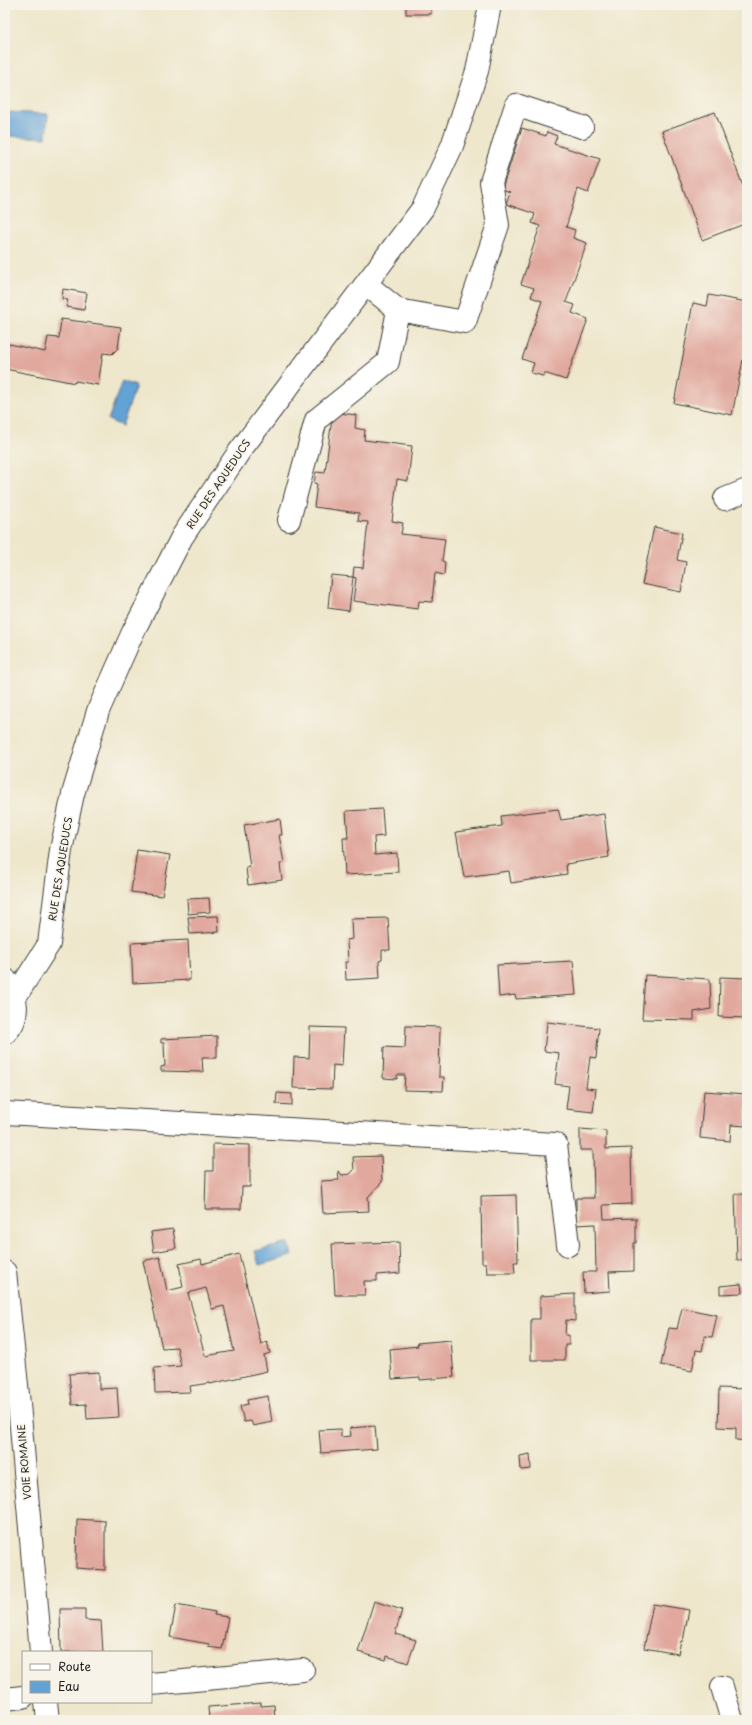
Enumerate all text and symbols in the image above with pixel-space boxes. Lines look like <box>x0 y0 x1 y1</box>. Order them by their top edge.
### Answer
street label: RUE DES AQUEDUCS <box>182 436 253 532</box>
street label: RUE DES AQUEDUCS <box>44 816 75 922</box>
street label: VOIE ROMAINE <box>13 1424 34 1500</box>
legend <box>22 1651 152 1703</box>
text: Route <box>58 1657 91 1675</box>
text: Eau <box>58 1677 80 1695</box>

